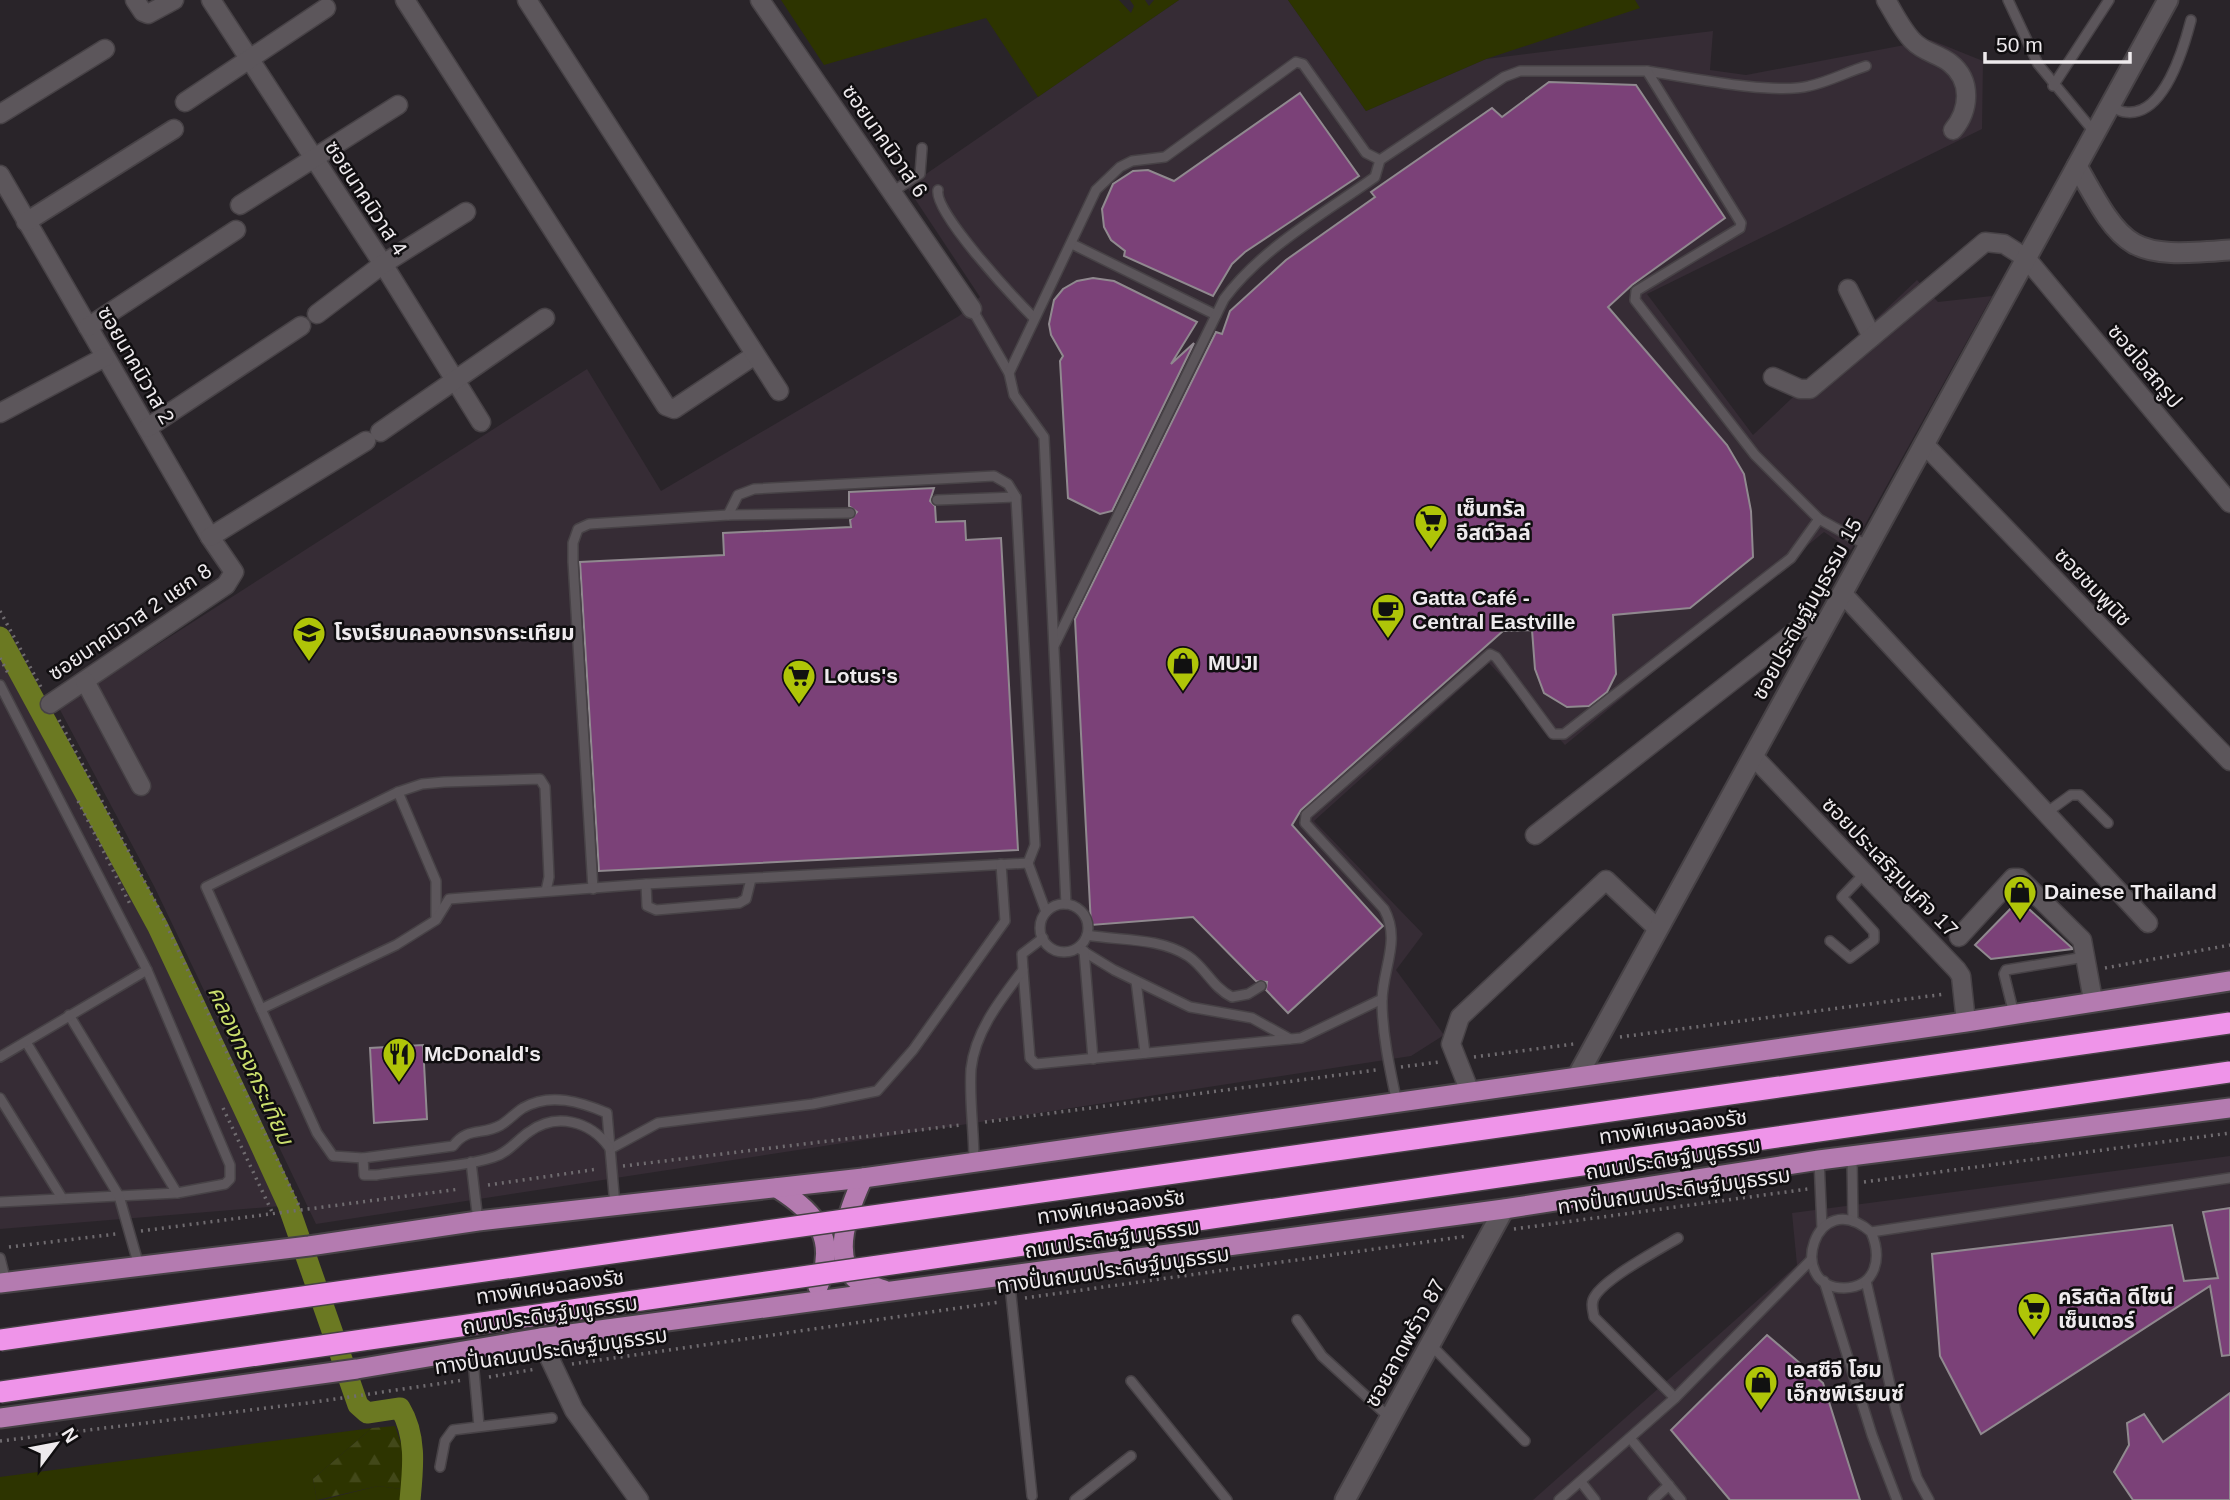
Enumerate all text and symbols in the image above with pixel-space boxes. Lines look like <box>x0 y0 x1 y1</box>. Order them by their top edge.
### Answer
scale bar <box>1985 21 2130 65</box>
text: 50 m <box>1996 33 2043 56</box>
street label: ซอยนาคนิวาส 6 <box>838 80 933 201</box>
street label: ซอยนาคนิวาส 4 <box>321 136 412 260</box>
street label: ซอยนาคนิวาส 2 <box>94 302 179 428</box>
street label: ซอยโอสถรูป <box>2102 319 2187 413</box>
place label: เซ็นทรัล อีสต์วิลล์ <box>1456 497 1531 544</box>
supermarket icon: เซ็นทรัล อีสต์วิลล์ <box>1412 502 1450 551</box>
street label: ซอยประดิษฐ์มนูธรรม 15 <box>1747 514 1868 704</box>
street label: ซอยชมพูนิช <box>2049 543 2136 632</box>
street label: ซอยนาคนิวาส 2 แยก 8 <box>44 559 216 685</box>
place label: Gatta Café - Central Eastville <box>1412 586 1575 633</box>
cafe icon: Gatta Café - Central Eastville <box>1369 591 1407 640</box>
school or university icon: โรงเรียนคลองทรงกระเทียม <box>290 614 328 663</box>
place label: โรงเรียนคลองทรงกระเทียม <box>334 621 575 644</box>
shop icon: MUJI <box>1164 644 1202 693</box>
place label: MUJI <box>1208 651 1258 674</box>
supermarket icon: Lotus's <box>780 657 818 706</box>
place label: Lotus's <box>824 664 898 687</box>
street label: ซอยประเสริฐมนูกิจ 17 <box>1816 792 1963 942</box>
shop icon: Dainese Thailand <box>2001 873 2039 922</box>
place label: Dainese Thailand <box>2044 880 2217 903</box>
water label: คลองทรงกระเทียม <box>203 982 300 1150</box>
restaurant icon: McDonald's <box>380 1035 418 1084</box>
place label: McDonald's <box>424 1042 541 1065</box>
street label: ทางพิเศษฉลองรัช <box>1597 1105 1749 1148</box>
street label: ถนนประดิษฐ์มนูธรรม <box>1584 1133 1762 1186</box>
street label: ทางปั่นถนนประดิษฐ์มนูธรรม <box>1556 1161 1792 1220</box>
street label: ทางพิเศษฉลองรัช <box>1035 1185 1187 1228</box>
street label: ถนนประดิษฐ์มนูธรรม <box>1023 1215 1201 1264</box>
street label: ทางปั่นถนนประดิษฐ์มนูธรรม <box>995 1240 1231 1299</box>
street label: ทางพิเศษฉลองรัช <box>474 1265 626 1308</box>
street label: ซอยลาดพร้าว 87 <box>1360 1275 1449 1411</box>
place label: คริสตัล ดีไซน์ เซ็นเตอร์ <box>2058 1285 2173 1332</box>
supermarket icon: คริสตัล ดีไซน์ เซ็นเตอร์ <box>2015 1290 2053 1339</box>
street label: ถนนประดิษฐ์มนูธรรม <box>461 1291 639 1340</box>
street label: ทางปั่นถนนประดิษฐ์มนูธรรม <box>433 1321 669 1380</box>
place label: เอสซีจี โฮม เอ็กซพีเรียนซ์ <box>1786 1358 1904 1405</box>
shop icon: เอสซีจี โฮม เอ็กซพีเรียนซ์ <box>1742 1363 1780 1412</box>
north arrow <box>21 1409 91 1479</box>
text: N <box>57 1424 83 1447</box>

